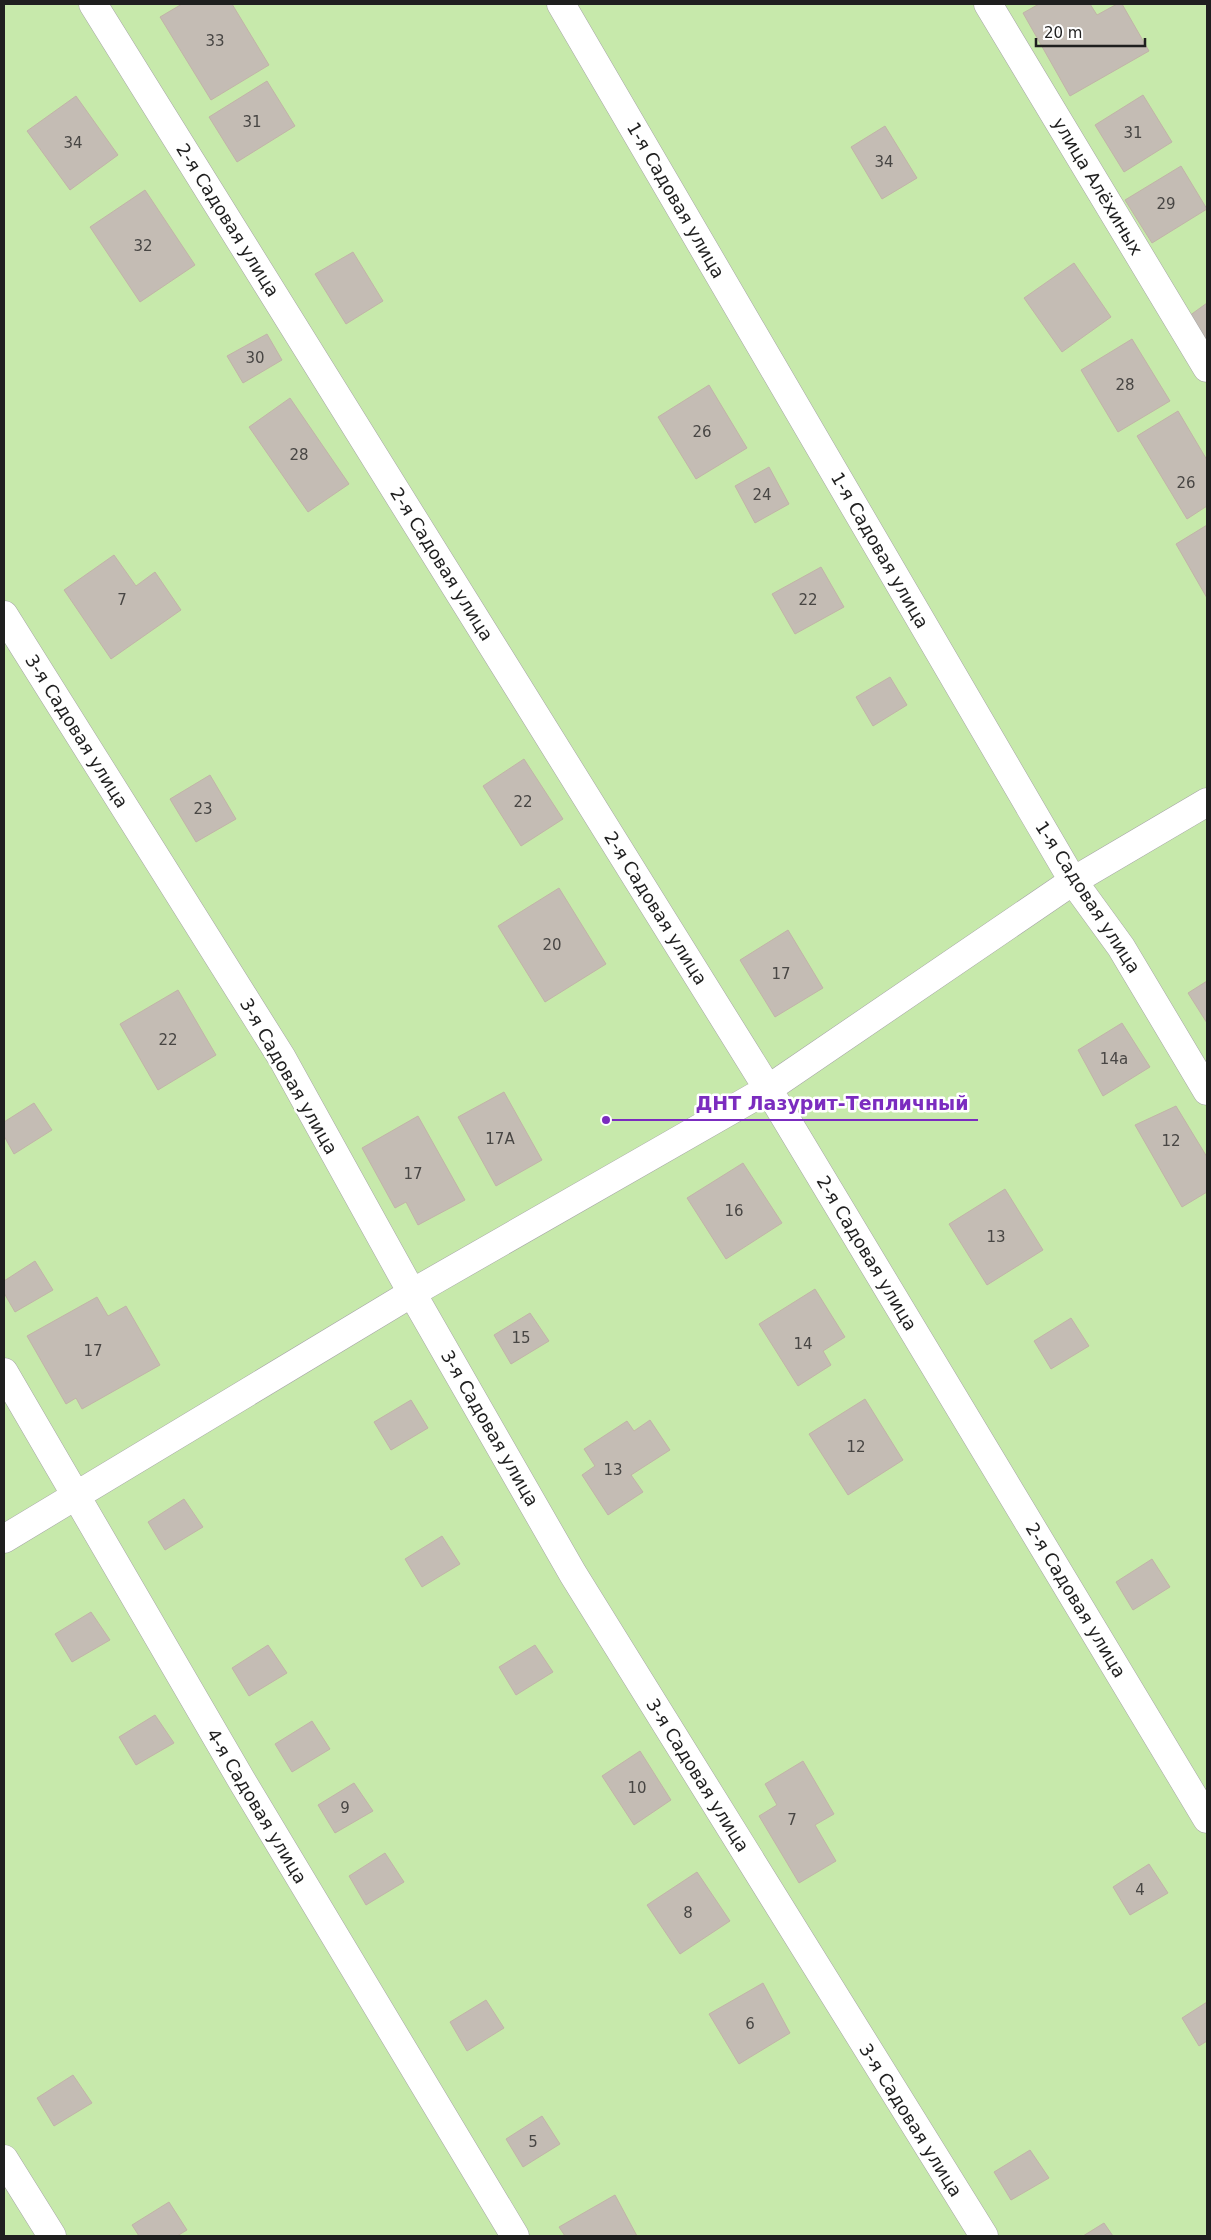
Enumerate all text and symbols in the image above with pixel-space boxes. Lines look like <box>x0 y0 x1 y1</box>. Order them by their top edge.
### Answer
scale bar <box>1036 15 1145 47</box>
text: 20 m <box>1044 24 1082 42</box>
house number: 33 <box>205 32 225 50</box>
house number: 31 <box>242 113 262 131</box>
street label: улица Алёхиных <box>1049 113 1148 259</box>
street label: 1-я Садовая улица <box>623 118 729 282</box>
house number: 31 <box>1123 124 1143 142</box>
house number: 34 <box>63 134 83 152</box>
street label: 2-я Садовая улица <box>172 139 284 301</box>
house number: 34 <box>874 153 894 171</box>
house number: 29 <box>1156 195 1176 213</box>
house number: 32 <box>133 237 153 255</box>
house number: 30 <box>245 349 265 367</box>
house number: 28 <box>1115 376 1135 394</box>
house number: 26 <box>692 423 712 441</box>
house number: 28 <box>289 446 309 464</box>
street label: 1-я Садовая улица <box>827 468 933 632</box>
house number: 26 <box>1176 474 1196 492</box>
street label: 2-я Садовая улица <box>386 483 498 645</box>
house number: 24 <box>752 486 772 504</box>
house number: 7 <box>117 591 127 609</box>
house number: 22 <box>798 591 818 609</box>
street label: 3-я Садовая улица <box>21 650 133 812</box>
house number: 22 <box>513 793 533 811</box>
house number: 23 <box>193 800 213 818</box>
street label: 1-я Садовая улица <box>1031 817 1145 977</box>
street label: 2-я Садовая улица <box>600 827 712 989</box>
house number: 20 <box>542 936 562 954</box>
house number: 17 <box>771 965 791 983</box>
street label: 3-я Садовая улица <box>236 994 342 1158</box>
house number: 22 <box>158 1031 178 1049</box>
house number: 14а <box>1100 1050 1128 1068</box>
callout: ДНТ Лазурит-Тепличный <box>685 1086 978 1120</box>
text: ДНТ Лазурит-Тепличный <box>695 1092 969 1114</box>
house number: 17А <box>485 1130 515 1148</box>
house number: 12 <box>1161 1132 1181 1150</box>
house number: 17 <box>403 1165 423 1183</box>
street label: 2-я Садовая улица <box>812 1172 922 1334</box>
house number: 16 <box>724 1202 744 1220</box>
house number: 13 <box>986 1228 1006 1246</box>
house number: 15 <box>511 1329 531 1347</box>
house number: 14 <box>793 1335 813 1353</box>
house number: 17 <box>83 1342 103 1360</box>
street label: 3-я Садовая улица <box>437 1346 543 1510</box>
house number: 12 <box>846 1438 866 1456</box>
house number: 13 <box>603 1461 623 1479</box>
street label: 2-я Садовая улица <box>1021 1519 1131 1681</box>
street label: 3-я Садовая улица <box>642 1694 754 1856</box>
street label: 4-я Садовая улица <box>202 1725 312 1887</box>
house number: 10 <box>627 1779 647 1797</box>
house number: 9 <box>340 1799 350 1817</box>
house number: 7 <box>787 1811 797 1829</box>
house number: 4 <box>1135 1881 1145 1899</box>
house number: 8 <box>683 1904 693 1922</box>
house number: 6 <box>745 2015 755 2033</box>
street label: 3-я Садовая улица <box>855 2039 967 2201</box>
house number: 5 <box>528 2133 538 2151</box>

